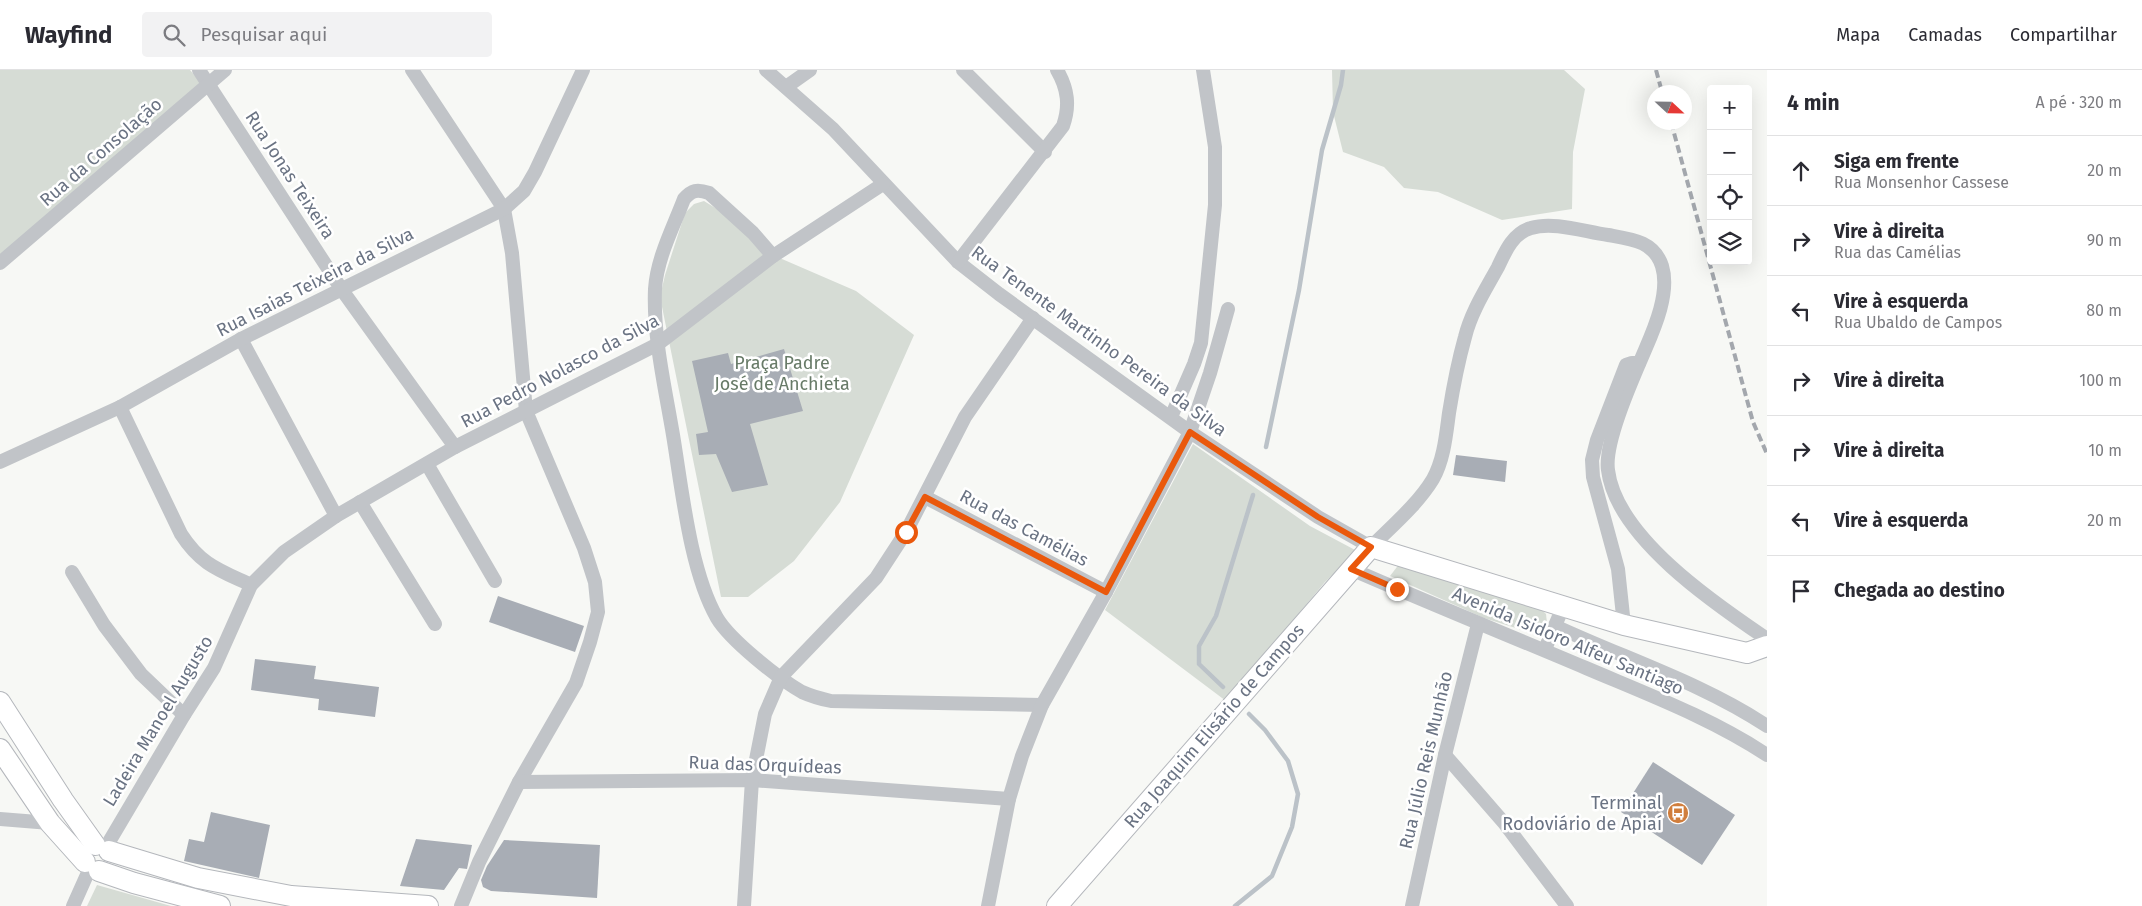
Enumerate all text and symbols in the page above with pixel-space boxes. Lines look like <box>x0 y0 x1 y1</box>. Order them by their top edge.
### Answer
search box <box>142 12 492 57</box>
text: Wayfind <box>25 21 112 49</box>
icon: search <box>160 21 188 49</box>
text: Pesquisar aqui <box>200 23 327 46</box>
text: Mapa <box>1836 24 1880 46</box>
text: Camadas <box>1908 24 1982 46</box>
text: Compartilhar <box>2010 24 2117 46</box>
north arrow <box>1647 85 1692 130</box>
map controls <box>1707 85 1752 265</box>
button: + <box>1707 85 1752 130</box>
text: 4 min <box>1787 90 1840 116</box>
street label: Rua da Consolação <box>35 93 167 211</box>
text: A pé · 320 m <box>2035 93 2122 112</box>
street label: Rua Jonas Teixeira <box>240 107 340 243</box>
button: − <box>1707 130 1752 175</box>
text: Siga em frente <box>1834 150 1959 173</box>
icon: ahead <box>1787 157 1815 185</box>
text: 20 m <box>2087 161 2122 180</box>
text: Rua Monsenhor Cassese <box>1834 173 2009 192</box>
button: locate <box>1707 175 1752 220</box>
button: layers <box>1707 220 1752 265</box>
text: Vire à direita <box>1834 220 1944 243</box>
street label: Rua Isaias Teixeira da Silva <box>213 223 417 341</box>
icon: right <box>1787 227 1815 255</box>
text: 90 m <box>2087 231 2122 250</box>
street label: Rua Tenente Martinho Pereira da Silva <box>967 241 1231 441</box>
text: Rua das Camélias <box>1834 243 1961 262</box>
text: Vire à esquerda <box>1834 290 1968 313</box>
icon: left <box>1787 297 1815 325</box>
text: 80 m <box>2086 301 2122 320</box>
street label: Rua Pedro Nolasco da Silva <box>457 309 663 433</box>
text: Rua Ubaldo de Campos <box>1834 313 2002 332</box>
park label: Praça Padre José de Anchieta <box>714 352 850 395</box>
icon: right <box>1787 367 1815 395</box>
text: Vire à direita <box>1834 369 1944 392</box>
text: 100 m <box>2079 371 2122 390</box>
icon: right <box>1787 437 1815 465</box>
text: Vire à direita <box>1834 439 1944 462</box>
text: 10 m <box>2088 441 2122 460</box>
street label: Rua das Camélias <box>956 485 1092 571</box>
icon: left <box>1787 507 1815 535</box>
text: Vire à esquerda <box>1834 509 1968 532</box>
text: 20 m <box>2087 511 2122 530</box>
route start <box>895 521 918 544</box>
icon: arrive <box>1787 577 1815 605</box>
route end <box>1386 578 1409 601</box>
text: Chegada ao destino <box>1834 579 2005 602</box>
street label: Avenida Isidoro Alfeu Santiago <box>1449 582 1687 700</box>
street label: Rua Joaquim Elisário de Campos <box>1119 619 1309 833</box>
street label: Ladeira Manoel Augusto <box>98 632 218 810</box>
street label: Rua Júlio Reis Munhão <box>1395 669 1457 851</box>
street label: Rua das Orquídeas <box>688 751 842 779</box>
place label: Terminal Rodoviário de Apiaí <box>1502 792 1662 835</box>
bus stop icon: Terminal Rodoviário de Apiaí <box>1666 801 1690 825</box>

